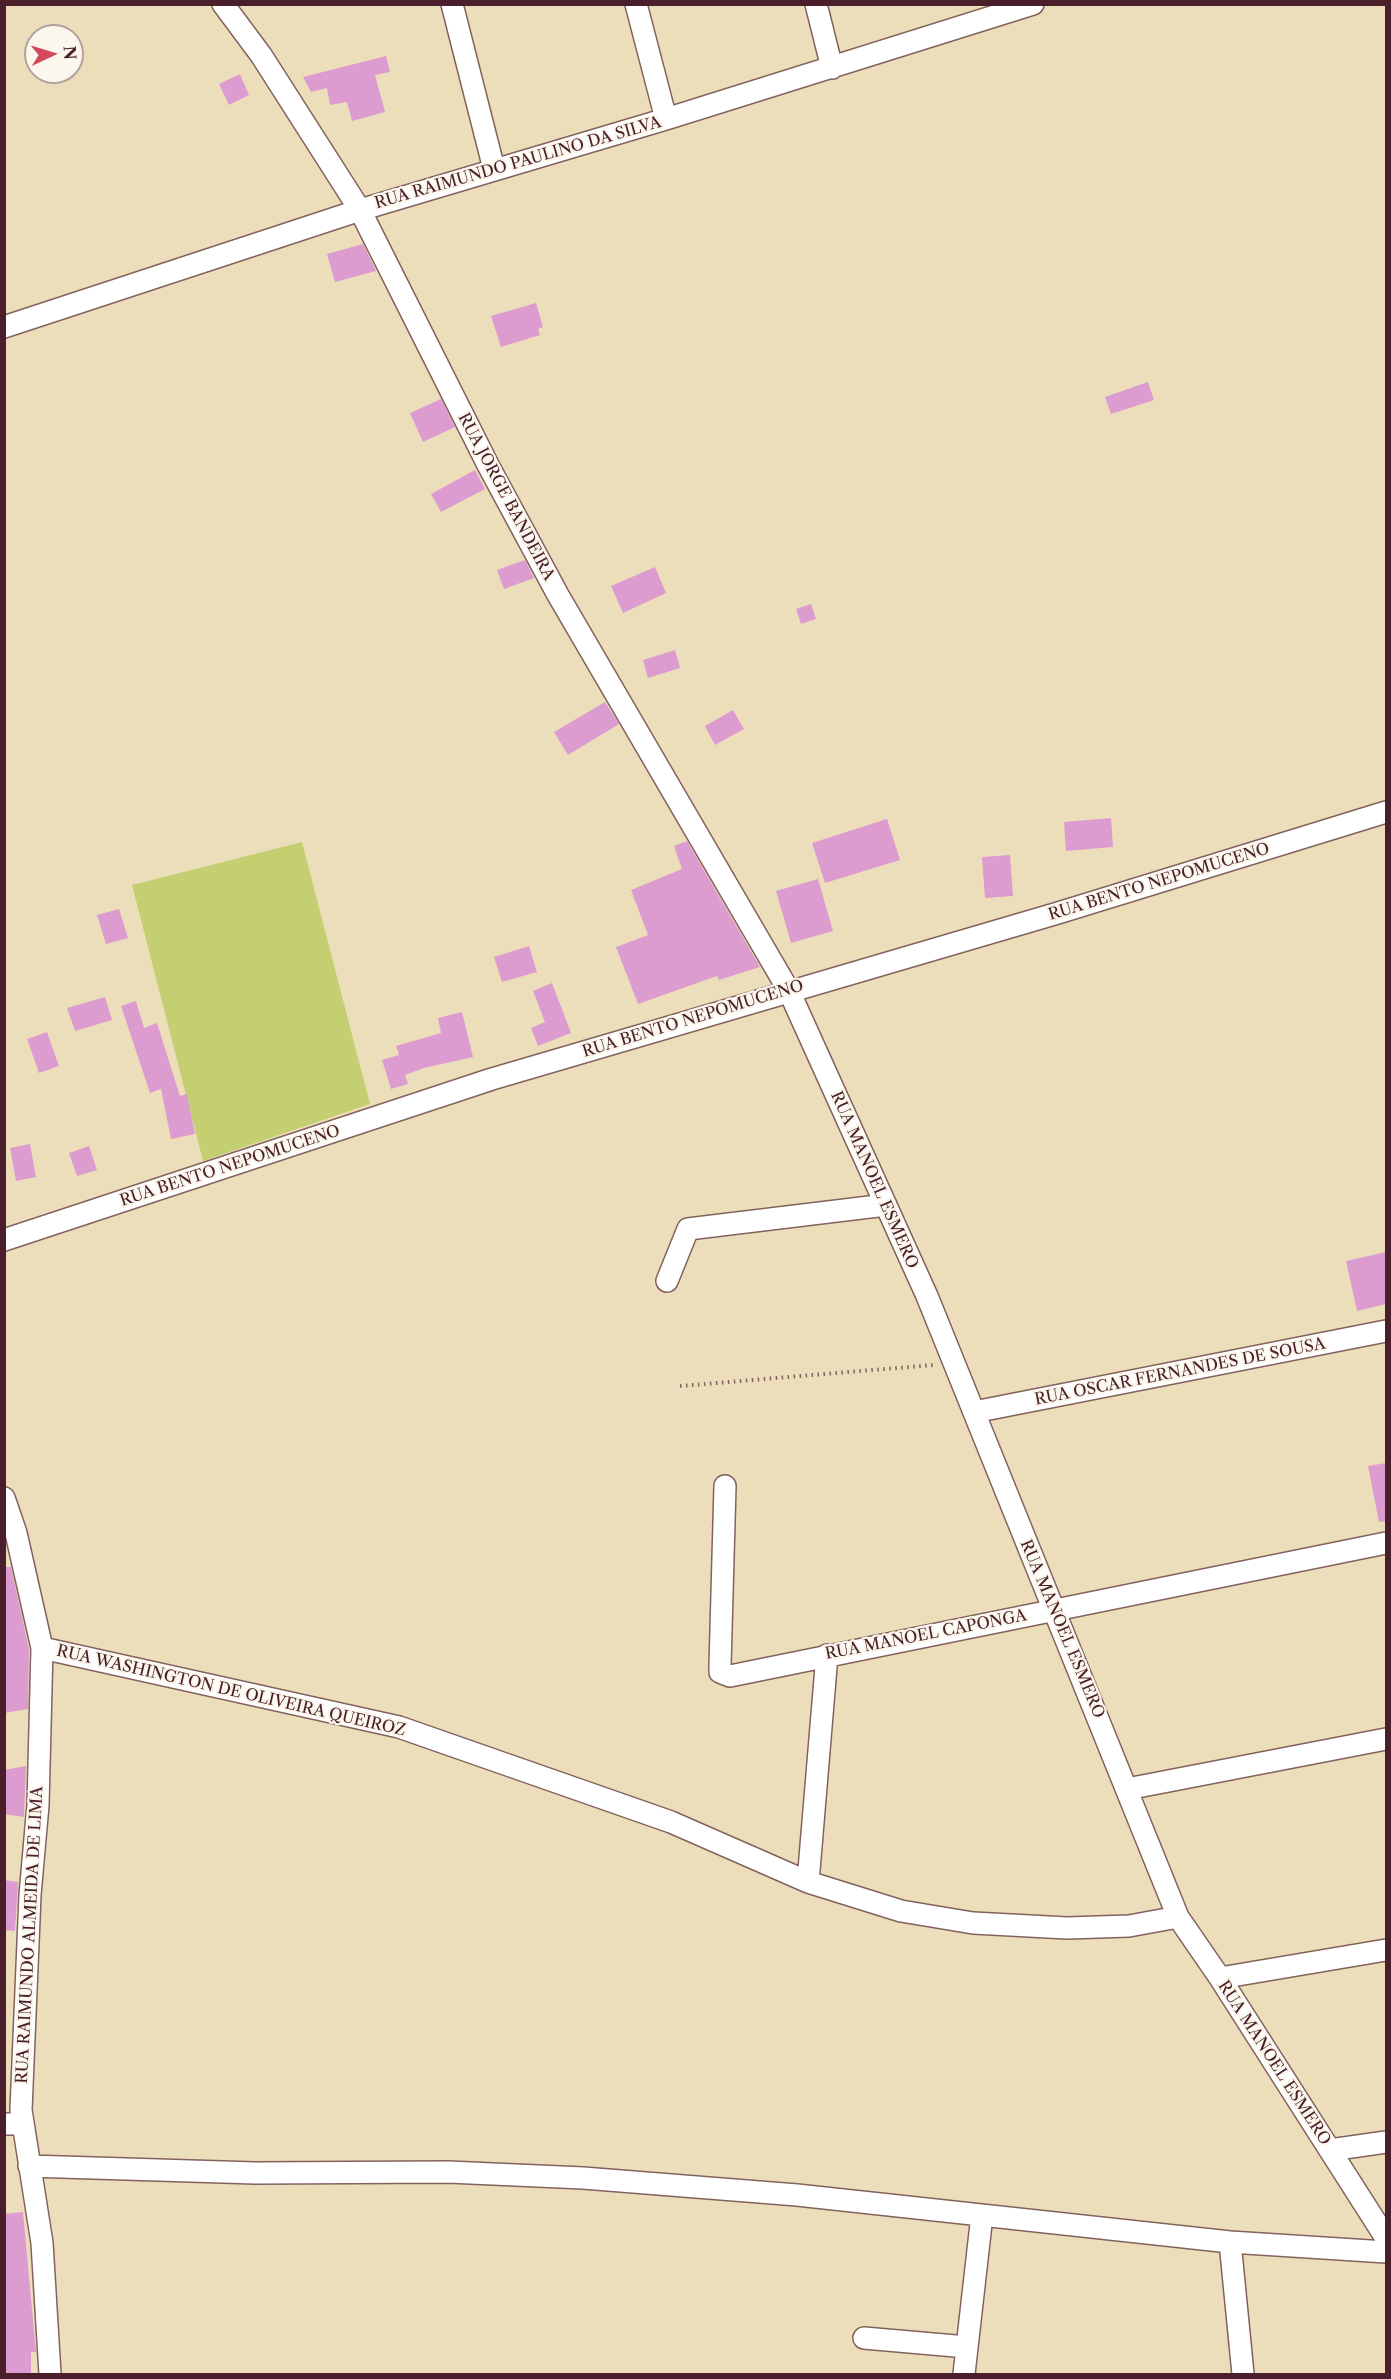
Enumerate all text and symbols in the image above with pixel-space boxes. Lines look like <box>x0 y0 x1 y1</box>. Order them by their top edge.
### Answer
north arrow <box>24 24 84 84</box>
text: N <box>60 45 80 61</box>
street label: RUA RAIMUNDO PAULINO DA SILVA <box>373 113 663 213</box>
street label: RUA JORGE BANDEIRA <box>454 410 558 584</box>
street label: RUA BENTO NEPOMUCENO <box>1046 839 1272 925</box>
street label: RUA BENTO NEPOMUCENO <box>580 976 806 1062</box>
street label: RUA MANOEL ESMERO <box>826 1088 922 1272</box>
street label: RUA BENTO NEPOMUCENO <box>117 1121 343 1211</box>
street label: RUA OSCAR FERNANDES DE SOUSA <box>1033 1334 1327 1410</box>
street label: RUA MANOEL ESMERO <box>1016 1537 1108 1721</box>
street label: RUA MANOEL CAPONGA <box>824 1606 1028 1664</box>
street label: RUA WASHINGTON DE OLIVEIRA QUEIROZ <box>55 1641 407 1741</box>
street label: RUA RAIMUNDO ALMEIDA DE LIMA <box>13 1786 47 2084</box>
street label: RUA MANOEL ESMERO <box>1214 1977 1334 2149</box>

